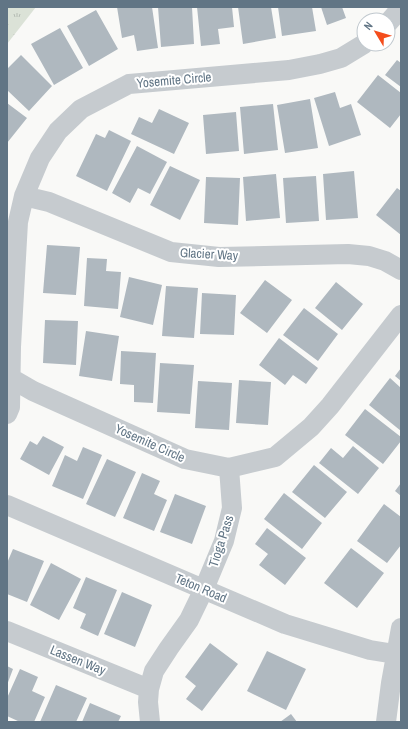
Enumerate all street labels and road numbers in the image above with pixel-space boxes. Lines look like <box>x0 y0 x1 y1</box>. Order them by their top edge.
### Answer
street label: Yosemite Circle <box>136 68 212 92</box>
street label: Glacier Way <box>179 244 239 264</box>
street label: Yosemite Circle <box>112 420 188 466</box>
street label: Tioga Pass <box>205 513 237 569</box>
street label: Teton Road <box>173 570 229 607</box>
street label: Lassen Way <box>48 641 109 679</box>

